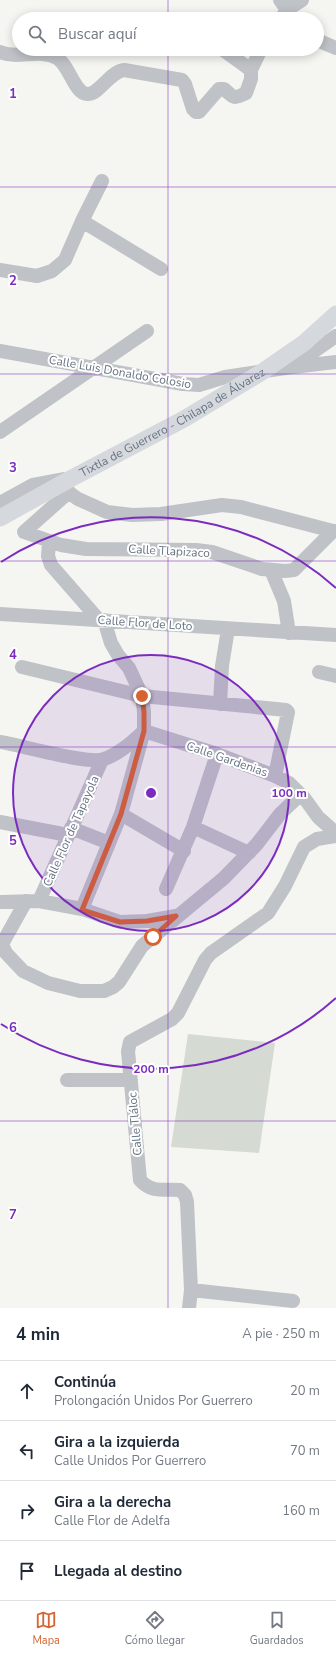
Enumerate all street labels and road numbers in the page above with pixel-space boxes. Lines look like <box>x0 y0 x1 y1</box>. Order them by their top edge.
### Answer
street label: Calle Luis Donaldo Colosio <box>48 352 193 392</box>
street label: Tixtla de Guerrero - Chilapa de Álvarez <box>77 364 268 481</box>
street label: Calle Tlapizaco <box>128 541 211 561</box>
street label: Calle Flor de Loto <box>97 612 193 634</box>
street label: Calle Gardenias <box>184 738 270 780</box>
street label: Calle Flor de Tapayola <box>39 773 103 889</box>
street label: Calle Tláloc <box>124 1091 146 1156</box>

